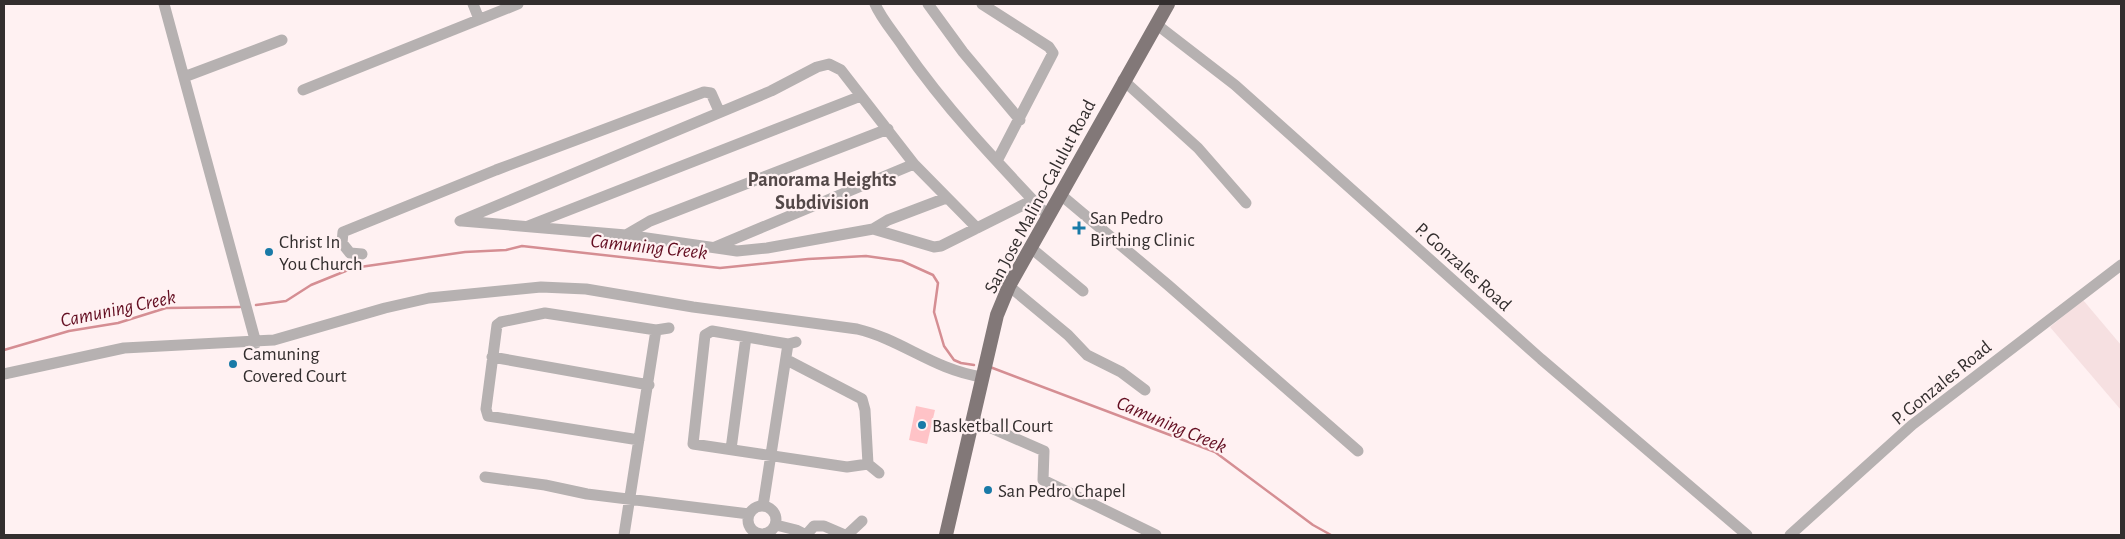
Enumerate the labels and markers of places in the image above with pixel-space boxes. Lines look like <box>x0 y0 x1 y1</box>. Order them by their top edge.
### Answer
place label: San Pedro Birthing Clinic <box>1090 209 1195 250</box>
marker: San Pedro Birthing Clinic <box>1072 221 1086 235</box>
place label: Christ In You Church <box>279 233 363 274</box>
marker: Christ In You Church <box>263 246 275 258</box>
place label: Camuning Covered Court <box>243 345 346 386</box>
marker: Camuning Covered Court <box>227 358 239 370</box>
place label: Basketball Court <box>932 417 1053 436</box>
marker: Basketball Court <box>916 419 928 431</box>
place label: San Pedro Chapel <box>998 482 1126 501</box>
marker: San Pedro Chapel <box>982 484 994 496</box>

